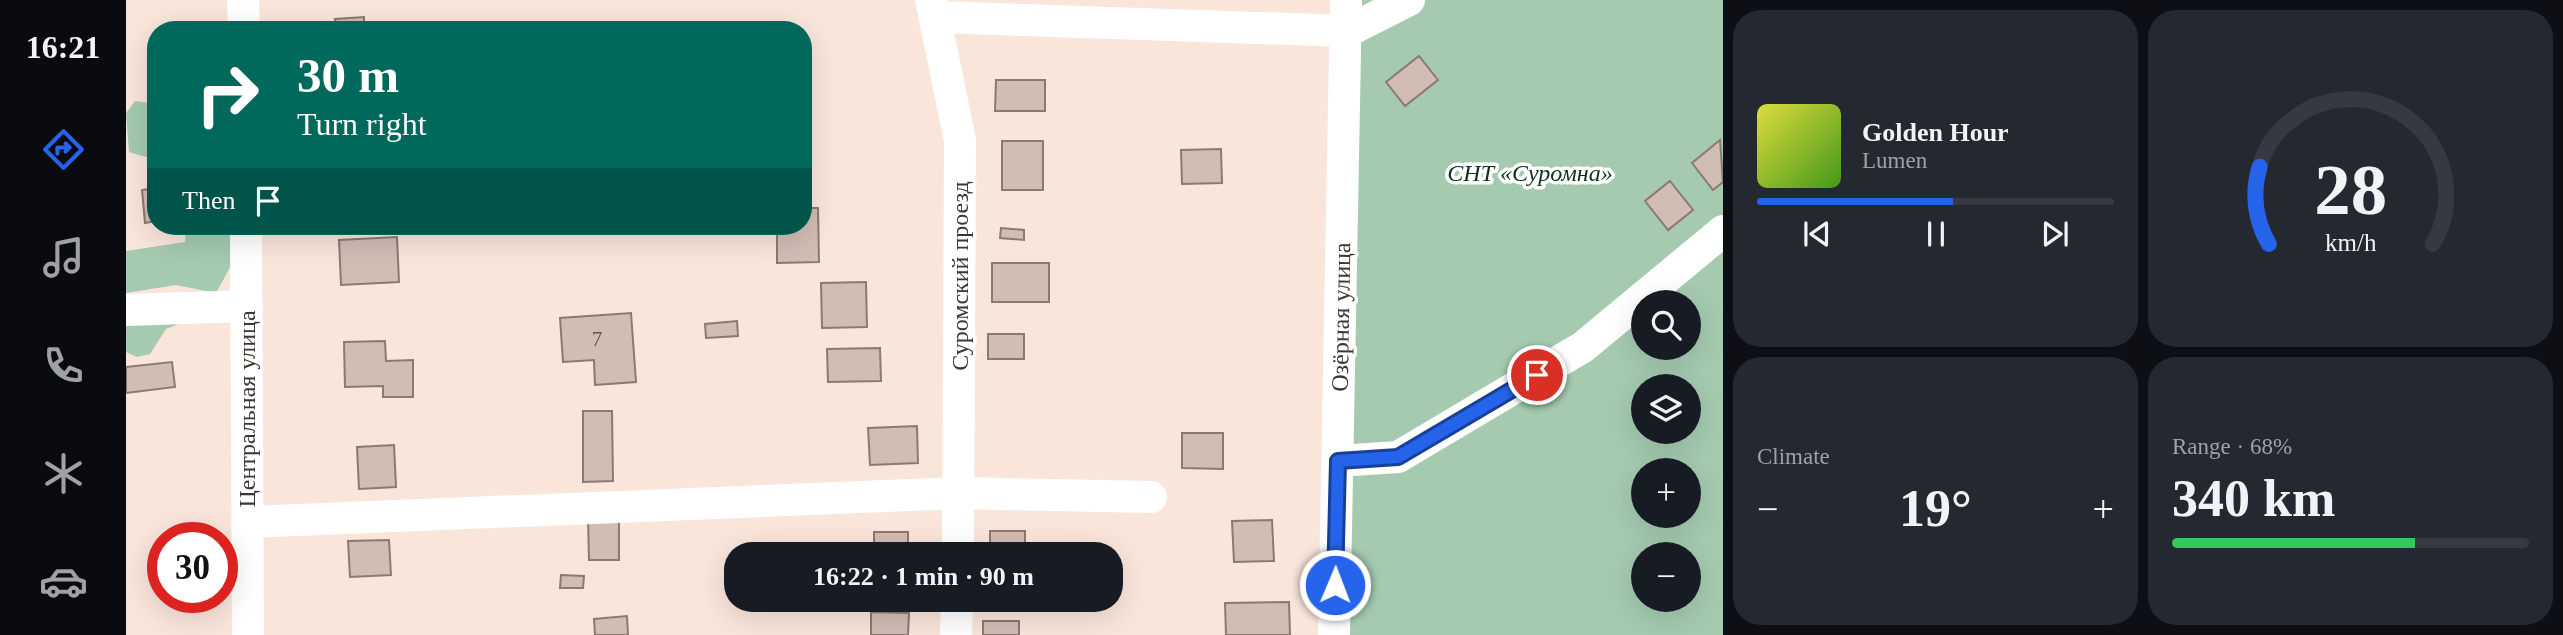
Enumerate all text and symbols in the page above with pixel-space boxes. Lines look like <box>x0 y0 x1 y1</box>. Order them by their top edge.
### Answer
text: 16:21 <box>26 29 100 65</box>
text: 30 m <box>297 48 399 103</box>
icon: right <box>182 49 273 140</box>
text: Turn right <box>297 106 427 142</box>
text: Golden Hour <box>1862 118 2009 147</box>
icon: directions <box>39 125 88 174</box>
text: Lumen <box>1862 148 1927 173</box>
text: 28 <box>2314 150 2387 231</box>
park label: СНТ «Суромна» <box>1447 160 1613 186</box>
street label: Суромский проезд <box>947 181 973 371</box>
icon: arrive <box>249 182 287 220</box>
text: Then <box>182 186 235 215</box>
icon: previous <box>1798 215 1836 253</box>
icon: pause <box>1917 215 1955 253</box>
icon: next <box>2036 215 2074 253</box>
text: km/h <box>2325 229 2377 256</box>
icon: music <box>39 233 88 282</box>
street label: Озёрная улица <box>1327 242 1355 392</box>
map controls <box>1631 290 1701 612</box>
button: search <box>1631 290 1701 360</box>
street label: Центральная улица <box>234 310 260 508</box>
house number: 7 <box>592 327 602 351</box>
icon: phone <box>39 341 88 390</box>
pin <box>1507 345 1567 405</box>
icon: arrive <box>1518 356 1556 394</box>
button: layers <box>1631 374 1701 444</box>
text: Range · 68% <box>2172 434 2292 459</box>
text: Climate <box>1757 444 1830 469</box>
icon: climate <box>39 449 88 498</box>
button: + <box>1631 458 1701 528</box>
text: 340 km <box>2172 470 2335 527</box>
text: 19° <box>1899 480 1972 537</box>
text: − <box>1757 488 1778 530</box>
text: + <box>2093 488 2114 530</box>
speed limit sign: 30 <box>147 522 238 613</box>
button: − <box>1631 542 1701 612</box>
position arrow <box>1298 548 1372 622</box>
icon: car <box>39 557 88 606</box>
text: 16:22 · 1 min · 90 m <box>813 562 1034 591</box>

